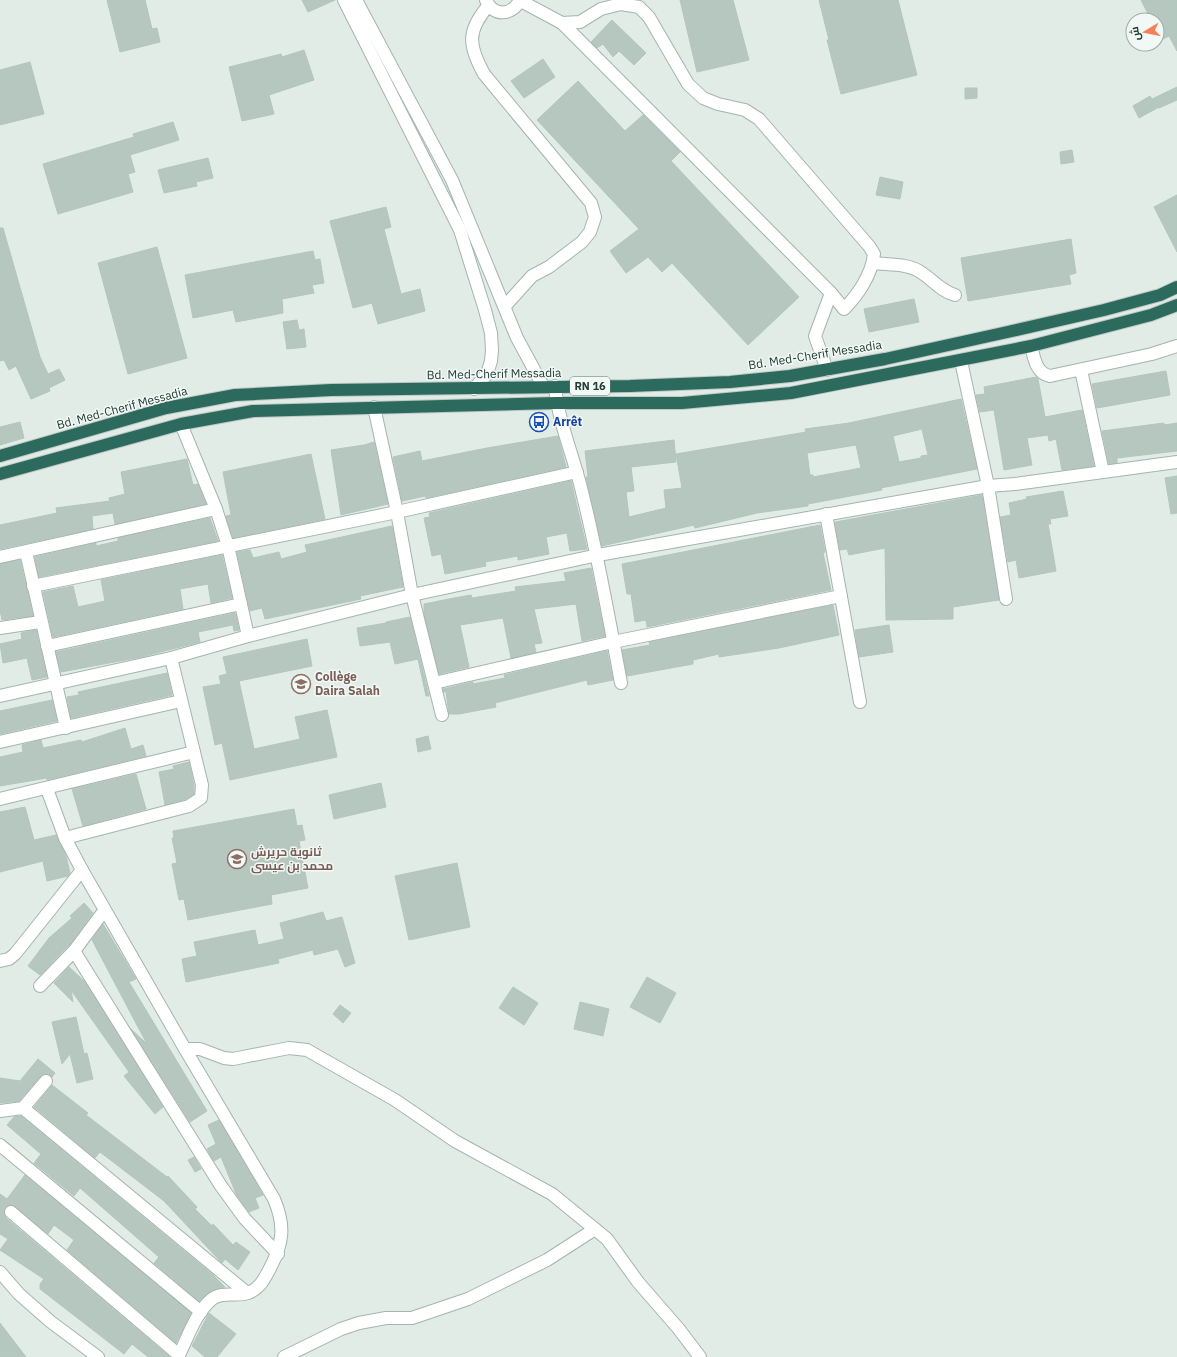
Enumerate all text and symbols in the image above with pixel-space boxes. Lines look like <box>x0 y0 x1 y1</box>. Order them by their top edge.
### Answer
north arrow <box>1125 12 1165 52</box>
text: ش <box>1127 26 1143 42</box>
street label: Bd. Med-Cherif Messadia <box>747 336 883 372</box>
street label: Bd. Med-Cherif Messadia <box>426 365 562 382</box>
road number: RN 16 <box>570 377 610 395</box>
street label: Bd. Med-Cherif Messadia <box>55 383 190 432</box>
bus stop icon: Arrêt <box>528 411 550 433</box>
place label: Arrêt <box>553 414 583 429</box>
place label: Collège Daira Salah <box>315 669 380 698</box>
school or university icon: Collège Daira Salah <box>290 673 312 695</box>
place label: ثانوية حريرش محمد بن عيسى <box>251 844 333 874</box>
school or university icon: ثانوية حريرش محمد بن عيسى <box>226 848 248 870</box>

